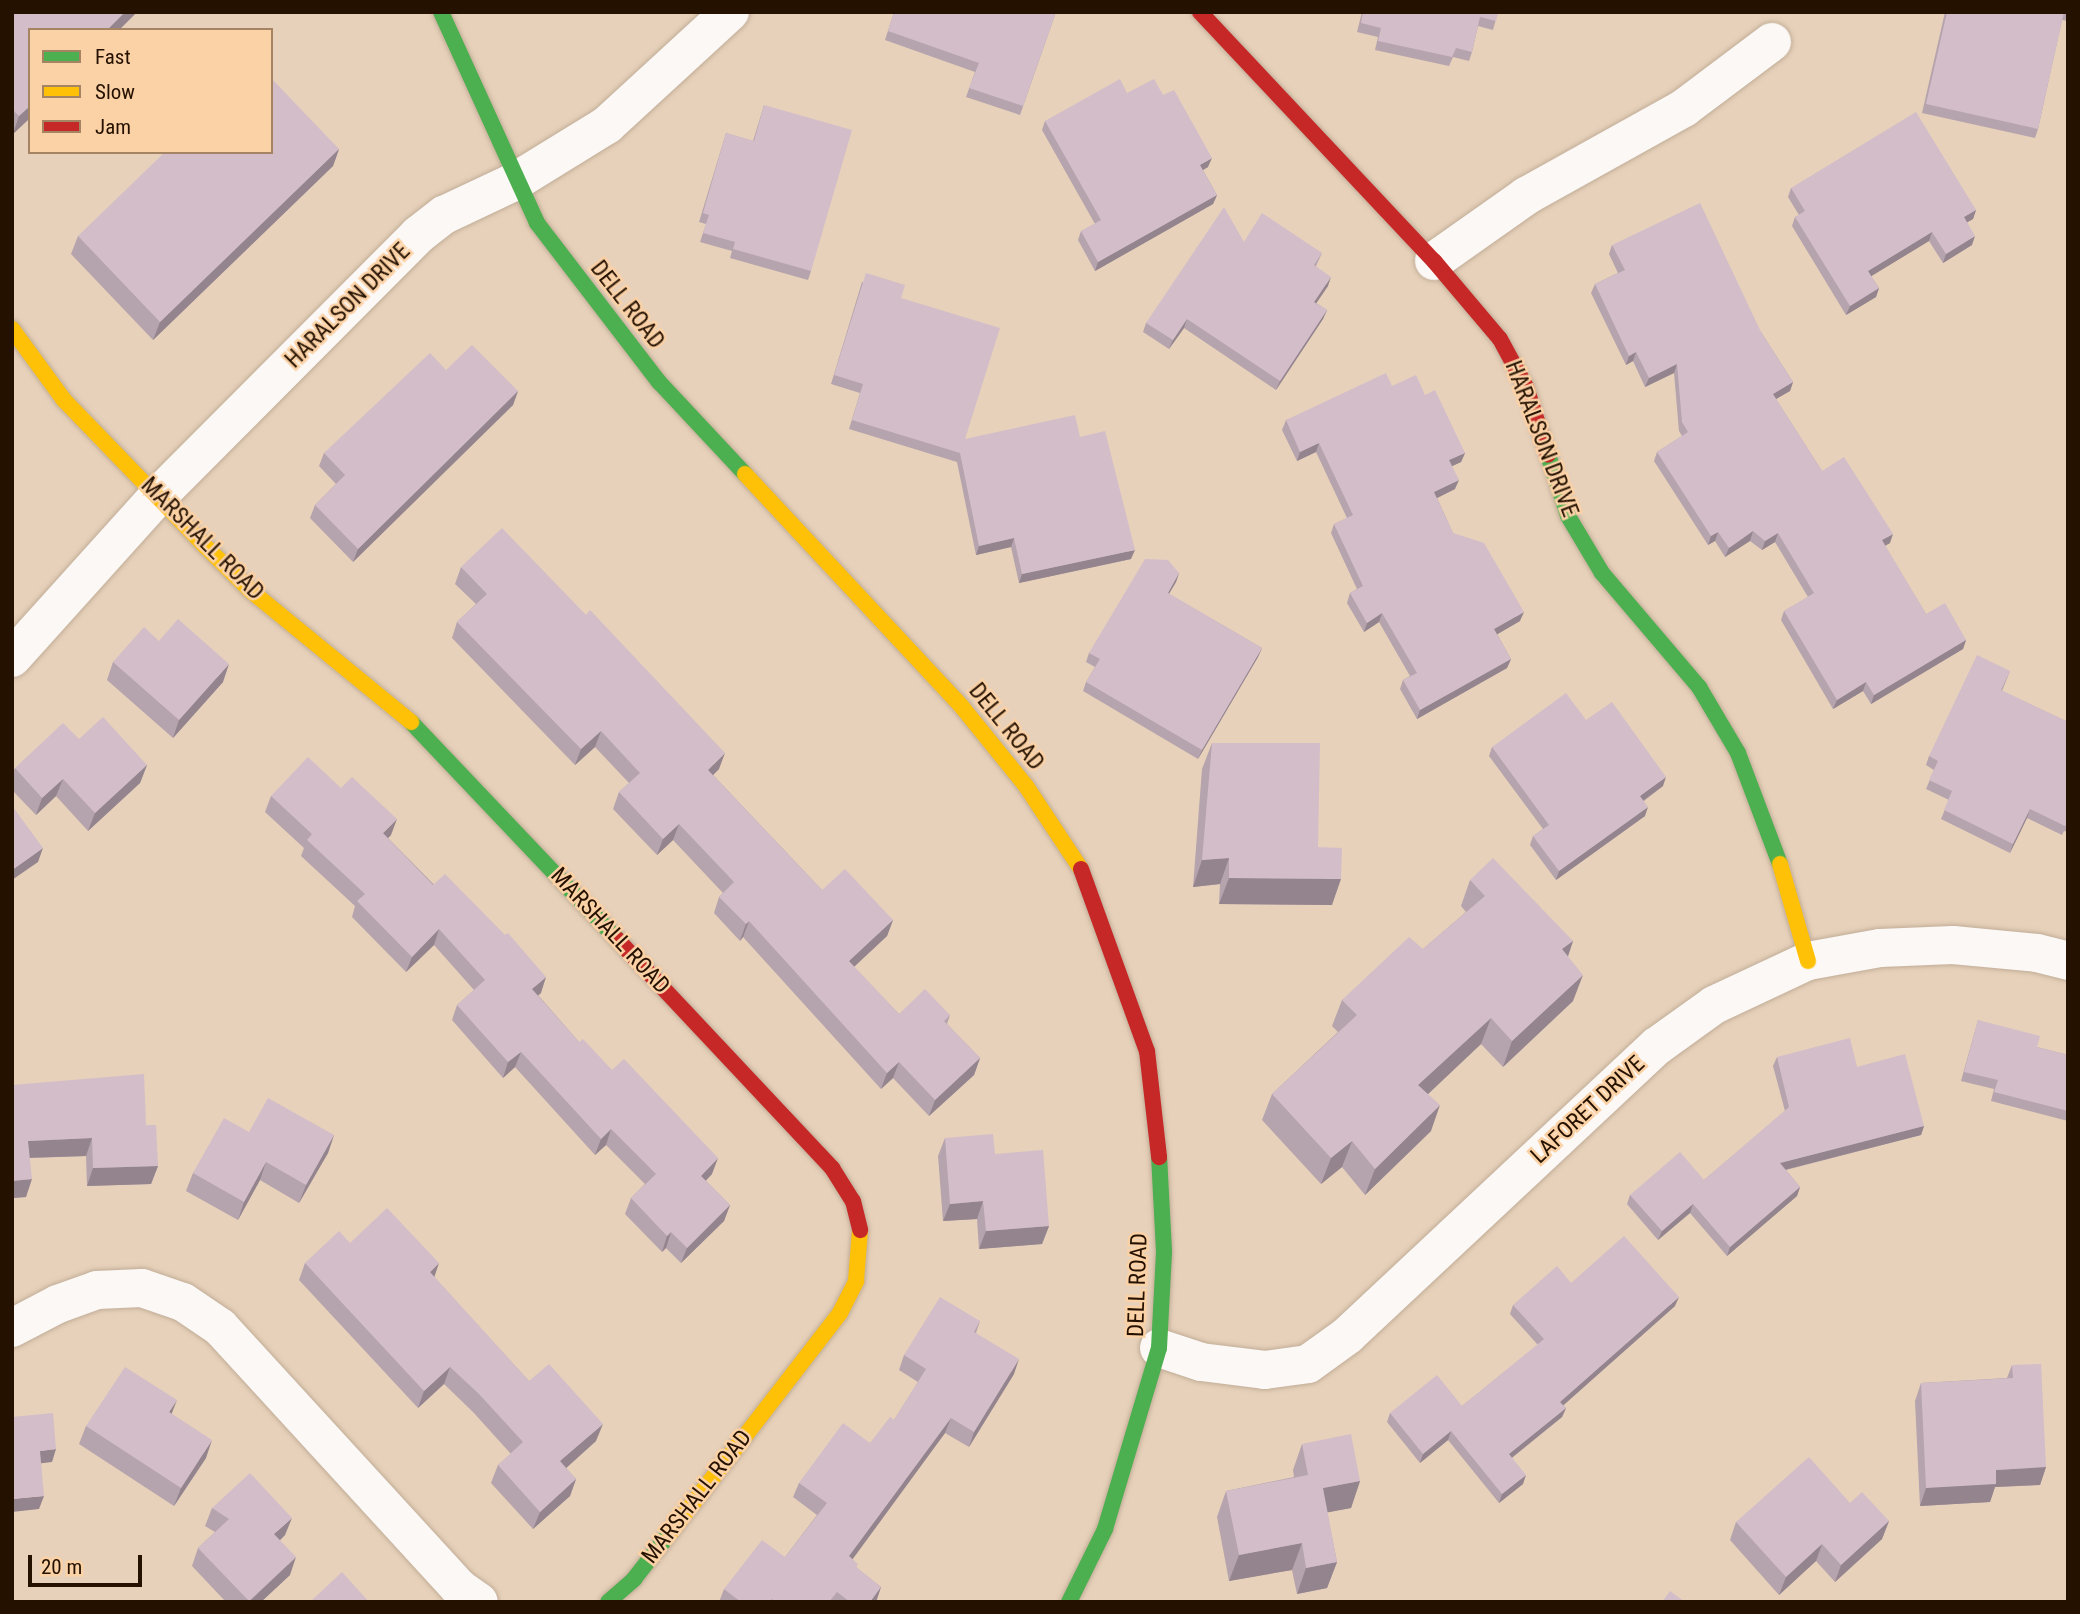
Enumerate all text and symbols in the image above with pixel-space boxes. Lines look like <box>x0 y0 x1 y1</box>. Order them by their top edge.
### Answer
legend <box>28 28 273 154</box>
text: Fast <box>95 45 131 69</box>
text: Slow <box>95 80 135 104</box>
text: Jam <box>95 115 131 139</box>
street label: HARALSON DRIVE <box>280 238 416 374</box>
street label: DELL ROAD <box>584 256 670 354</box>
street label: HARALSON DRIVE <box>1499 357 1583 521</box>
street label: MARSHALL ROAD <box>135 472 269 606</box>
street label: DELL ROAD <box>963 678 1049 776</box>
street label: MARSHALL ROAD <box>545 862 675 1000</box>
street label: LAFORET DRIVE <box>1525 1050 1651 1170</box>
street label: DELL ROAD <box>1122 1233 1154 1337</box>
street label: MARSHALL ROAD <box>636 1425 758 1569</box>
scale bar <box>32 1540 145 1584</box>
text: 20 m <box>41 1555 82 1579</box>

